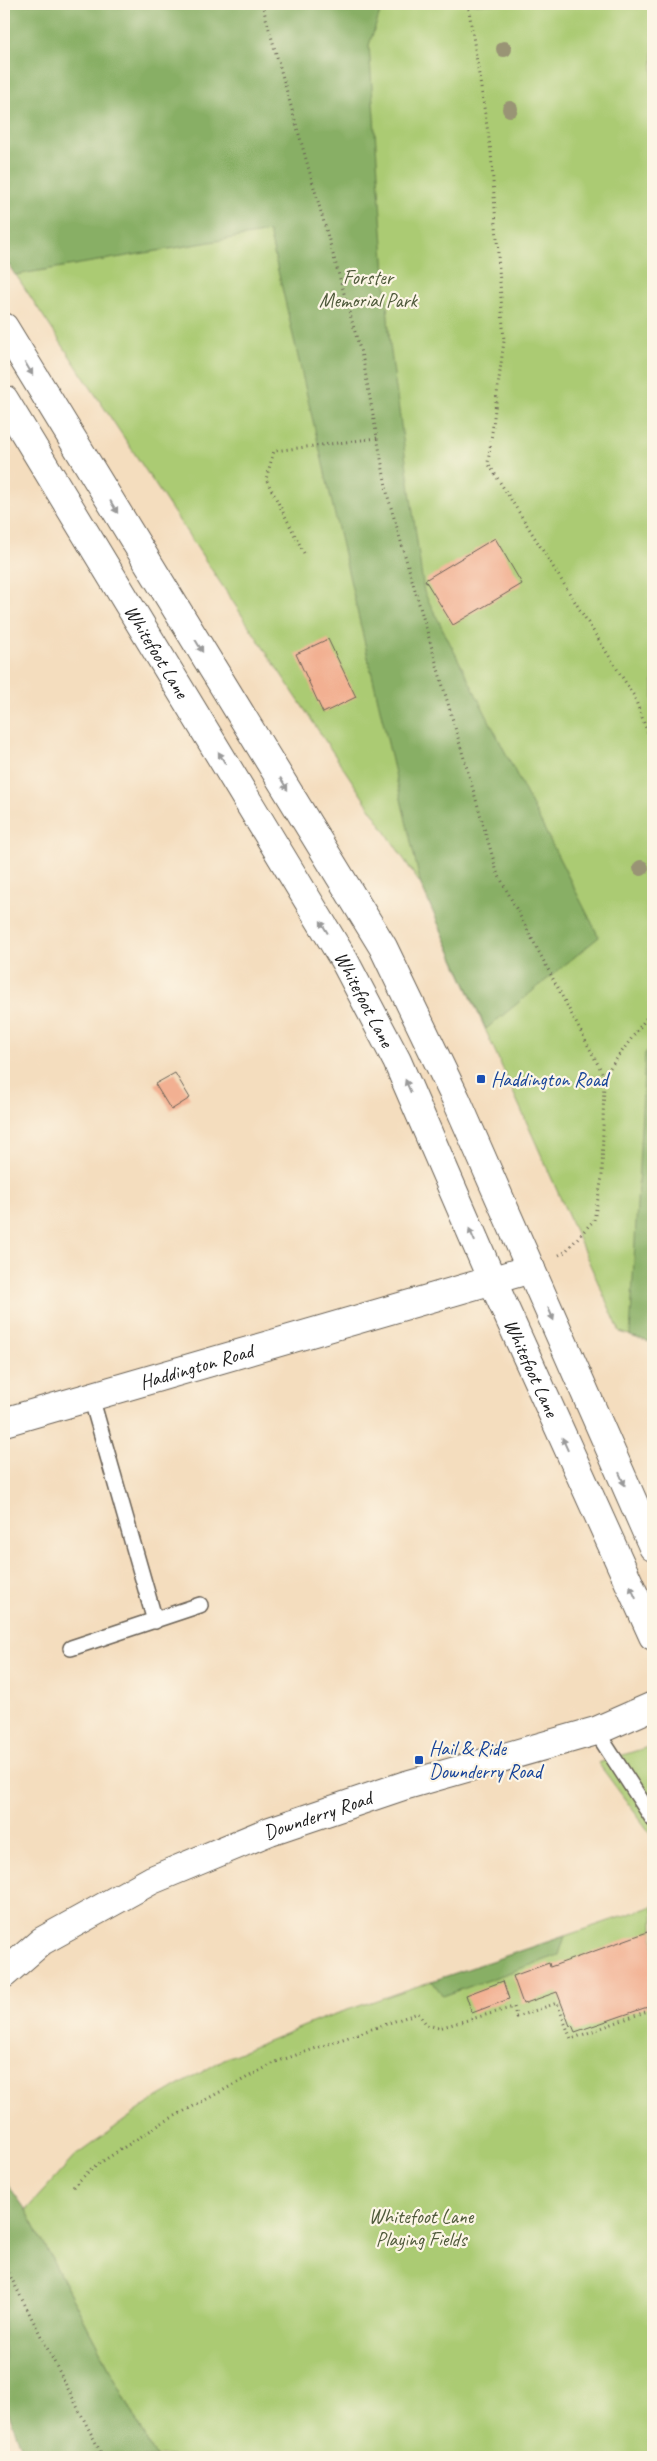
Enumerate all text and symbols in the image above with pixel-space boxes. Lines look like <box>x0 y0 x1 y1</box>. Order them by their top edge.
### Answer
park label: Forster Memorial Park <box>319 265 419 313</box>
one-way arrow <box>25 362 34 375</box>
one-way arrow <box>109 501 119 514</box>
street label: Whitefoot Lane <box>119 600 195 704</box>
one-way arrow <box>194 639 203 652</box>
one-way arrow <box>217 752 226 765</box>
one-way arrow <box>279 778 288 791</box>
one-way arrow <box>320 920 329 934</box>
street label: Whitefoot Lane <box>329 947 400 1053</box>
place label: Haddington Road <box>491 1067 611 1092</box>
marker: Haddington Road <box>475 1073 487 1085</box>
one-way arrow <box>404 1079 412 1093</box>
one-way arrow <box>468 1228 476 1242</box>
one-way arrow <box>547 1307 555 1321</box>
street label: Whitefoot Lane <box>498 1315 565 1422</box>
street label: Haddington Road <box>137 1338 259 1395</box>
one-way arrow <box>561 1437 569 1451</box>
one-way arrow <box>619 1472 627 1486</box>
one-way arrow <box>628 1585 636 1599</box>
place label: Hail & Ride Downderry Road <box>429 1736 545 1784</box>
marker: Hail & Ride Downderry Road <box>413 1754 425 1766</box>
street label: Downderry Road <box>260 1785 378 1845</box>
park label: Whitefoot Lane Playing Fields <box>369 2204 475 2252</box>

